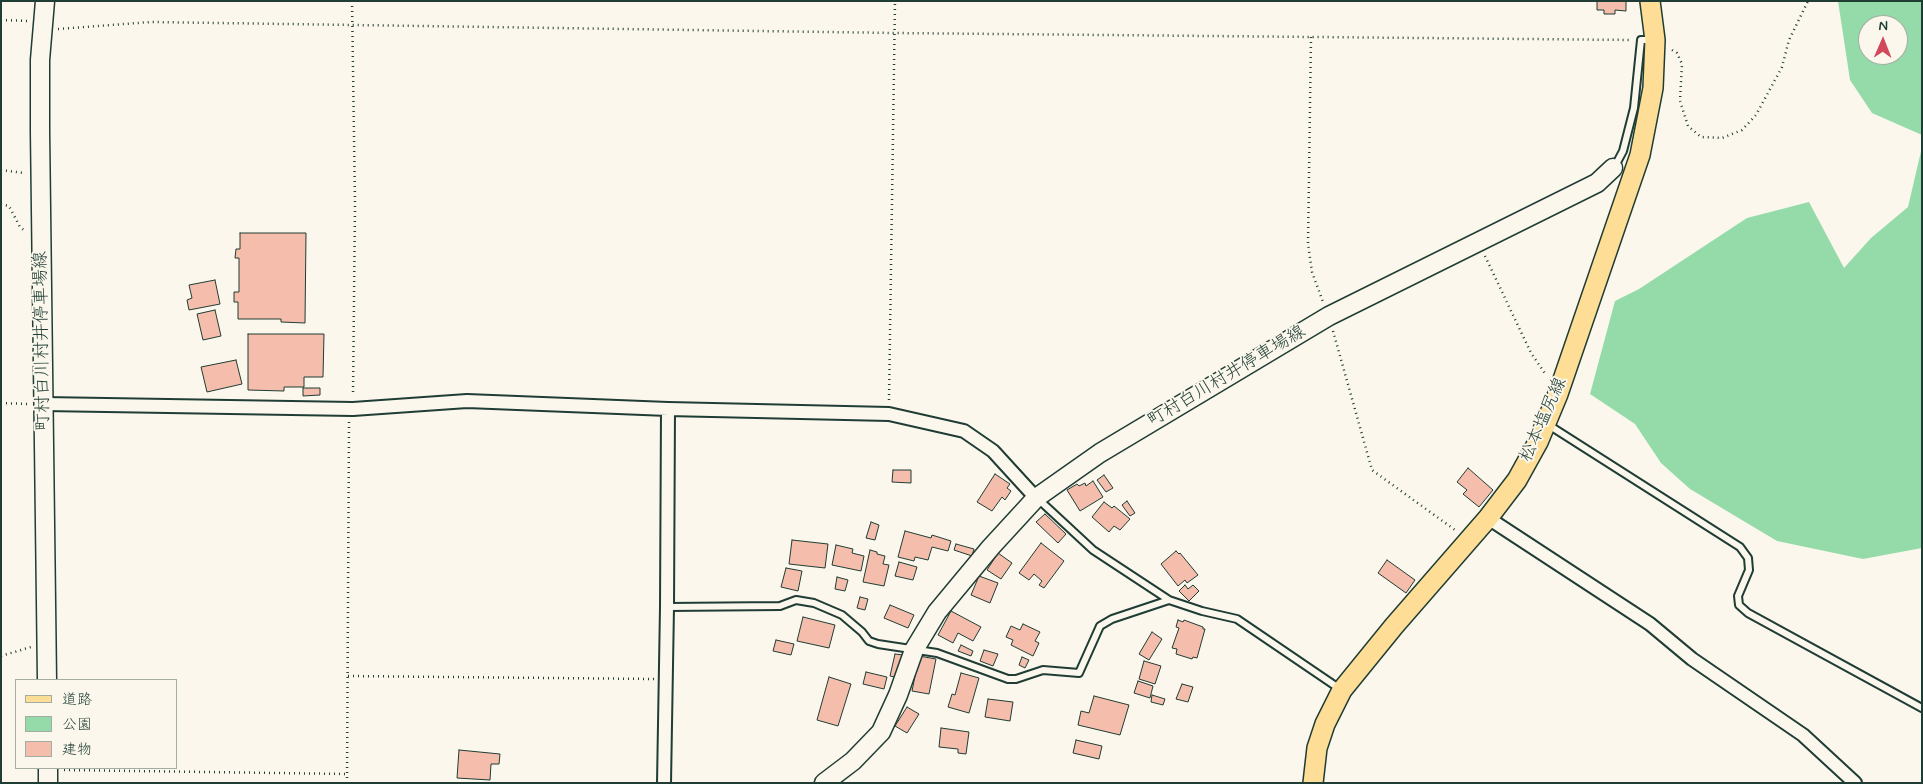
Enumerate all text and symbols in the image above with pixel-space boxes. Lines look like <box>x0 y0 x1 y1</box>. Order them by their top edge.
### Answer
north arrow <box>1858 15 1908 65</box>
text: N <box>1878 17 1888 35</box>
street label: 町村白川村井停車場線 <box>31 251 55 431</box>
street label: 町村白川村井停車場線 <box>1144 321 1310 433</box>
street label: 松本塩尻線 <box>1516 374 1572 466</box>
legend <box>15 679 178 769</box>
text: 道路 <box>62 690 92 710</box>
text: 公園 <box>62 715 92 735</box>
text: 建物 <box>62 740 92 760</box>

